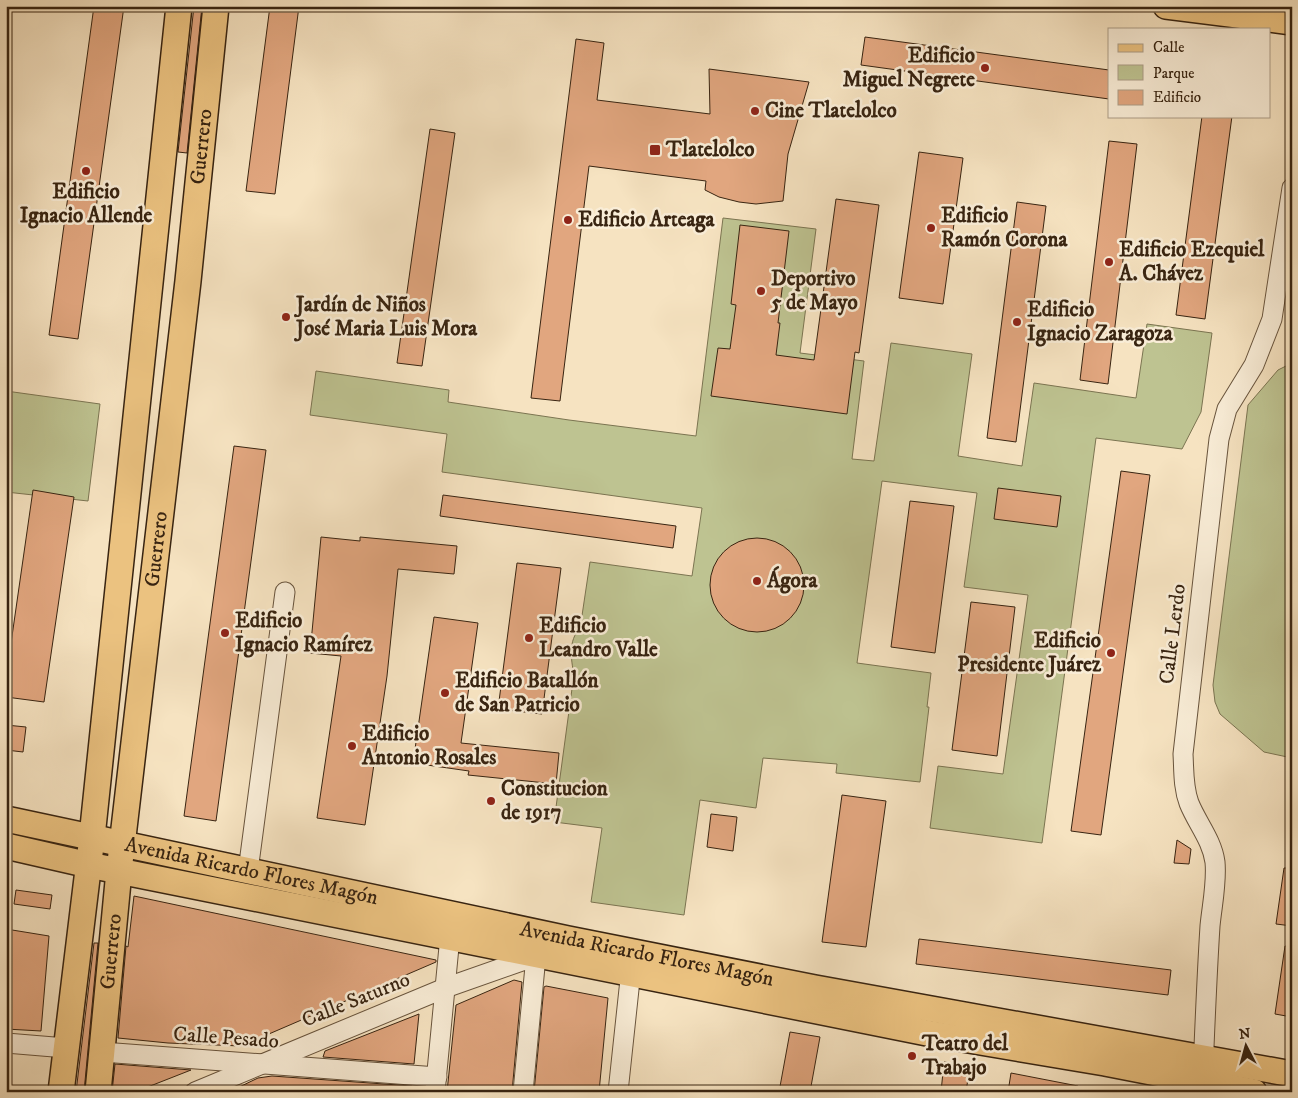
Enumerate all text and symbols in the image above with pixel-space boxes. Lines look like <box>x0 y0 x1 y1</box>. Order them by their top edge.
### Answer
legend <box>1108 28 1270 118</box>
text: Calle <box>1153 38 1185 57</box>
place label: Edificio Miguel Negrete <box>843 43 975 93</box>
marker: Edificio Miguel Negrete <box>979 62 991 74</box>
text: Parque <box>1153 64 1194 83</box>
text: Edificio <box>1153 88 1201 107</box>
place label: Cine Tlatelolco <box>765 98 897 124</box>
marker: Cine Tlatelolco <box>749 105 761 117</box>
street label: Guerrero <box>185 108 218 186</box>
place label: Tlatelolco <box>665 137 754 163</box>
marker: Tlatelolco <box>648 143 662 157</box>
marker: Edificio Ignacio Allende <box>80 165 92 177</box>
place label: Edificio Ignacio Allende <box>20 179 153 229</box>
place label: Edificio Ramón Corona <box>941 203 1068 253</box>
place label: Edificio Arteaga <box>578 207 716 233</box>
marker: Edificio Arteaga <box>562 214 574 226</box>
marker: Edificio Ramón Corona <box>925 222 937 234</box>
place label: Edificio Ezequiel A. Chávez <box>1118 237 1265 287</box>
marker: Edificio Ezequiel A. Chávez <box>1103 256 1115 268</box>
place label: Deportivo 5 de Mayo <box>770 266 858 316</box>
marker: Deportivo 5 de Mayo <box>755 285 767 297</box>
place label: Jardín de Niños José Maria Luis Mora <box>294 292 478 342</box>
place label: Edificio Ignacio Zaragoza <box>1027 297 1174 347</box>
marker: Jardín de Niños José Maria Luis Mora <box>280 311 292 323</box>
marker: Edificio Ignacio Zaragoza <box>1011 316 1023 328</box>
street label: Guerrero <box>139 510 174 588</box>
place label: Ágora <box>766 566 819 594</box>
marker: Ágora <box>751 575 763 587</box>
street label: Calle Lerdo <box>1154 582 1192 686</box>
place label: Edificio Ignacio Ramírez <box>235 608 374 658</box>
place label: Edificio Leandro Valle <box>539 613 658 663</box>
marker: Edificio Ignacio Ramírez <box>219 627 231 639</box>
place label: Edificio Presidente Juárez <box>957 628 1102 678</box>
marker: Edificio Leandro Valle <box>523 632 535 644</box>
marker: Edificio Presidente Juárez <box>1105 647 1117 659</box>
place label: Edificio Batallón de San Patricio <box>455 668 599 718</box>
marker: Edificio Batallón de San Patricio <box>439 687 451 699</box>
place label: Edificio Antonio Rosales <box>361 721 496 771</box>
marker: Edificio Antonio Rosales <box>346 740 358 752</box>
place label: Constitucion de 1917 <box>501 776 609 826</box>
marker: Constitucion de 1917 <box>485 795 497 807</box>
street label: Avenida Ricardo Flores Magón <box>122 832 381 911</box>
street label: Guerrero <box>95 913 128 991</box>
street label: Avenida Ricardo Flores Magón <box>517 916 776 993</box>
street label: Calle Saturno <box>298 967 414 1033</box>
north arrow <box>1220 1020 1270 1070</box>
street label: Calle Pesado <box>172 1021 280 1055</box>
text: N <box>1238 1024 1252 1044</box>
place label: Teatro del Trabajo <box>921 1031 1009 1082</box>
marker: Teatro del Trabajo <box>906 1050 918 1062</box>

